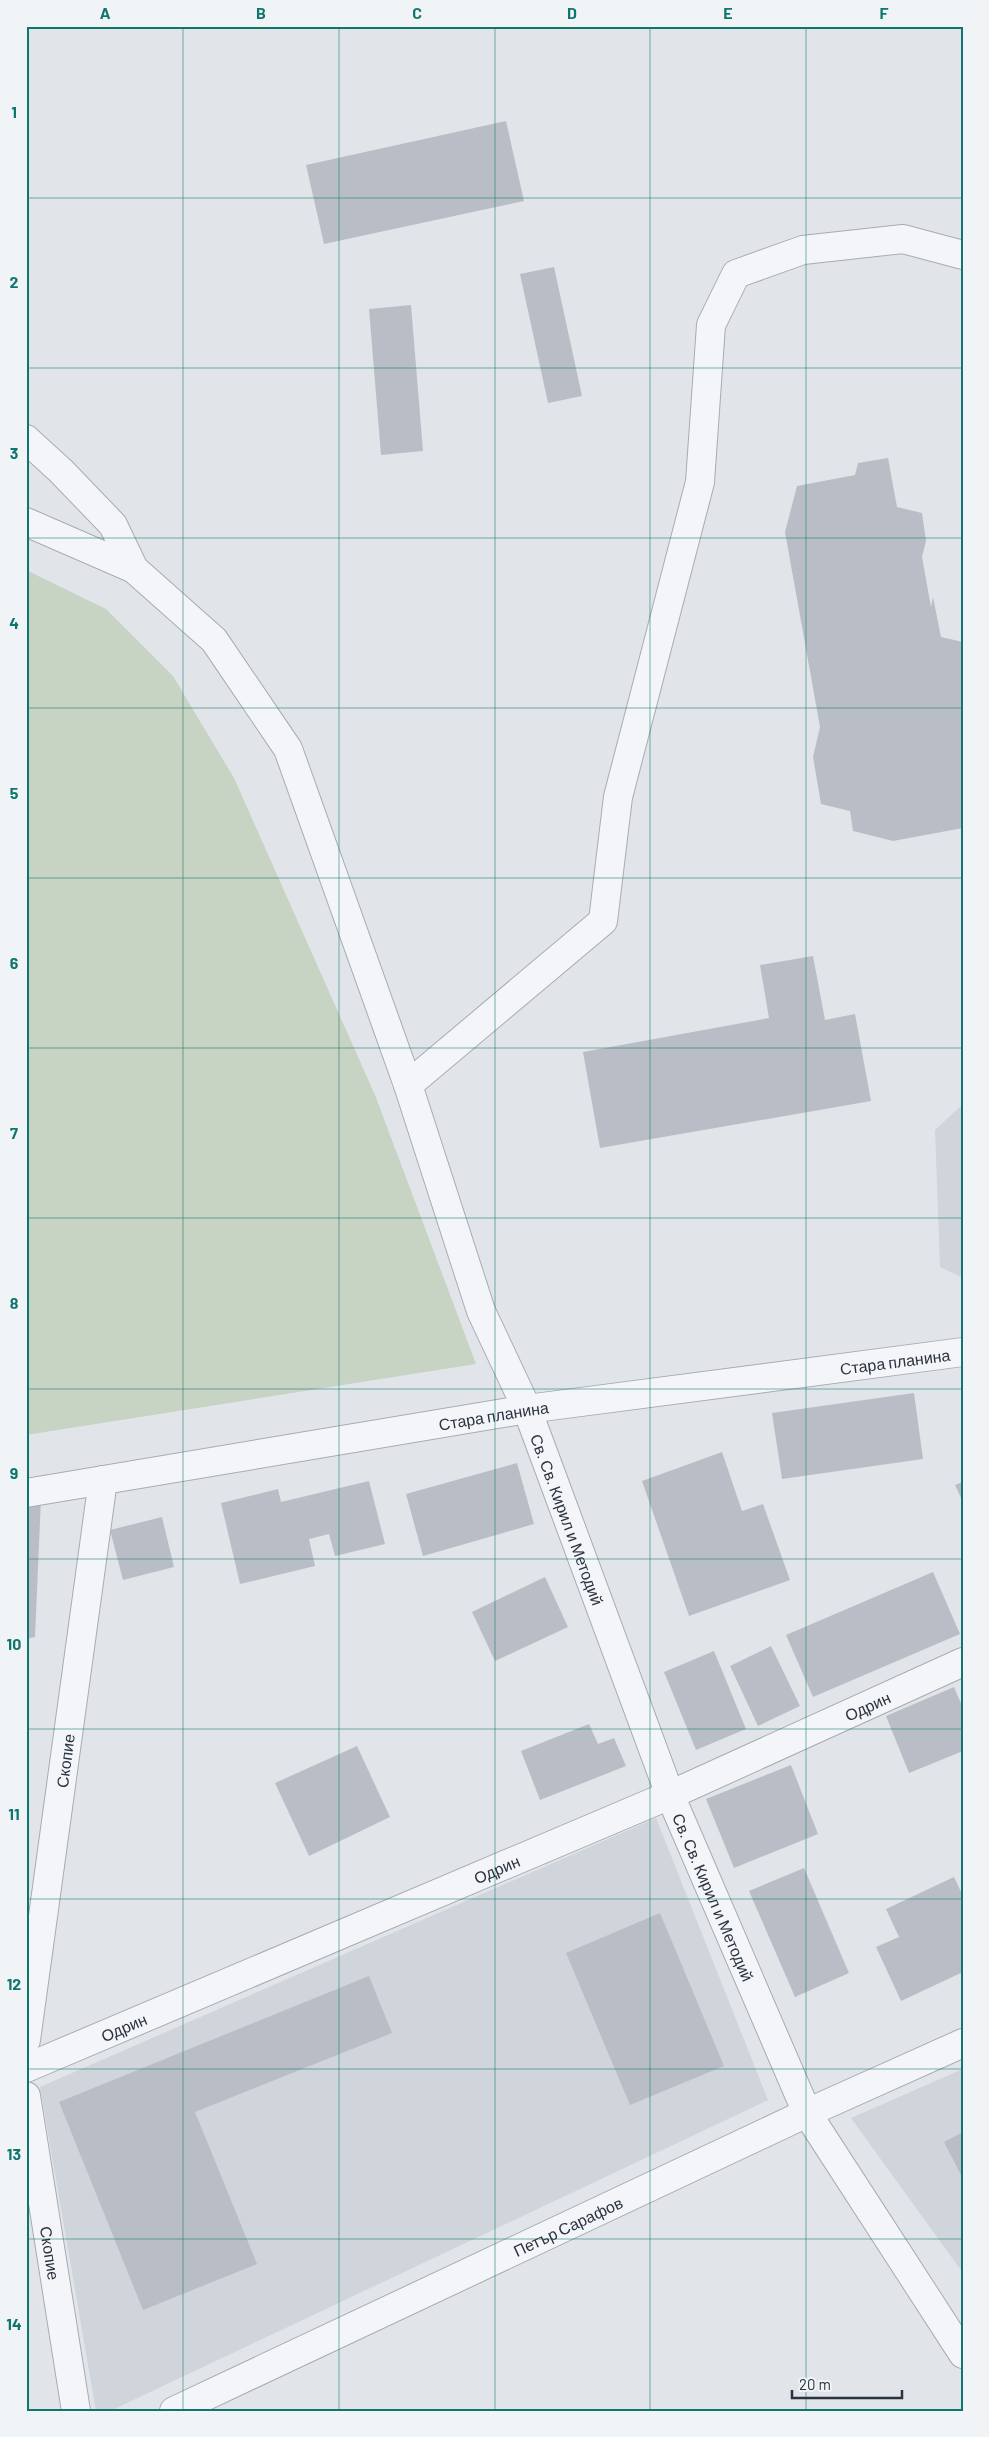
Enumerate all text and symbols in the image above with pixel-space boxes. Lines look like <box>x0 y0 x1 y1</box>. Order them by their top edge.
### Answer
text: A <box>100 3 111 22</box>
text: B <box>256 3 266 22</box>
text: C <box>412 3 422 22</box>
text: D <box>567 3 577 22</box>
text: E <box>723 3 733 22</box>
text: F <box>880 3 889 22</box>
text: 1 <box>11 102 17 121</box>
text: 2 <box>10 272 19 291</box>
text: 3 <box>10 443 18 462</box>
text: 4 <box>9 613 19 632</box>
text: 5 <box>10 783 19 802</box>
text: 6 <box>10 953 19 972</box>
text: 7 <box>10 1123 18 1142</box>
text: 8 <box>10 1293 19 1312</box>
street label: Стара планина <box>839 1344 951 1378</box>
street label: Стара планина <box>437 1397 550 1433</box>
street label: Св. Св. Кирил и Методий <box>527 1431 608 1607</box>
text: 9 <box>10 1463 18 1482</box>
text: 10 <box>7 1634 21 1653</box>
street label: Одрин <box>841 1687 893 1724</box>
street label: Скопие <box>51 1732 78 1789</box>
text: 11 <box>8 1804 20 1823</box>
street label: Св. Св. Кирил и Методий <box>669 1810 758 1984</box>
street label: Одрин <box>471 1850 522 1887</box>
text: 12 <box>7 1974 21 1993</box>
street label: Одрин <box>98 2008 149 2045</box>
text: 13 <box>7 2144 21 2163</box>
street label: Петър Сарафов <box>510 2192 625 2260</box>
street label: Скопие <box>37 2225 65 2281</box>
text: 14 <box>6 2314 22 2333</box>
scale bar <box>792 2367 902 2399</box>
text: 20 m <box>799 2375 831 2393</box>

